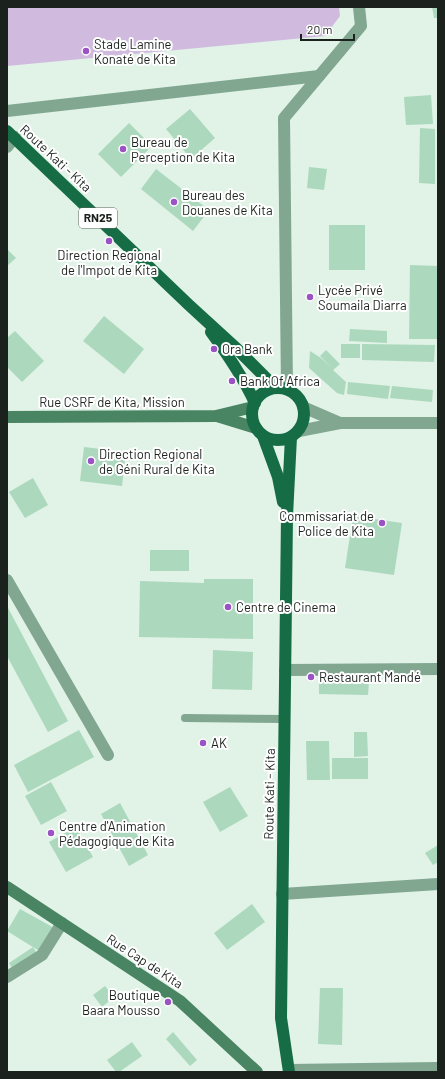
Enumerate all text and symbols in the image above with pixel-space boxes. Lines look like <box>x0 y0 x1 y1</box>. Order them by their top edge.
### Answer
scale bar <box>301 16 354 42</box>
text: 20 m <box>307 22 333 36</box>
place label: Stade Lamine Konaté de Kita <box>94 36 176 67</box>
marker: Stade Lamine Konaté de Kita <box>81 46 91 56</box>
street label: Route Kati - Kita <box>17 121 95 195</box>
place label: Bureau de Perception de Kita <box>131 134 235 165</box>
marker: Bureau de Perception de Kita <box>118 144 128 154</box>
place label: Bureau des Douanes de Kita <box>182 187 273 218</box>
marker: Bureau des Douanes de Kita <box>169 197 179 207</box>
road number: RN25 <box>79 208 117 228</box>
marker: Direction Regional de l'Impot de Kita <box>104 236 114 246</box>
place label: Direction Regional de l'Impot de Kita <box>57 247 161 278</box>
place label: Lycée Privé Soumaila Diarra <box>318 282 407 313</box>
marker: Lycée Privé Soumaila Diarra <box>305 292 315 302</box>
place label: Ora Bank <box>222 341 273 357</box>
marker: Ora Bank <box>209 344 219 354</box>
place label: Bank Of Africa <box>240 373 320 389</box>
marker: Bank Of Africa <box>227 376 237 386</box>
street label: Rue CSRF de Kita, Mission <box>39 394 185 410</box>
place label: Direction Regional de Géni Rural de Kita <box>99 446 215 477</box>
marker: Direction Regional de Géni Rural de Kita <box>86 456 96 466</box>
place label: Commissariat de Police de Kita <box>279 508 374 539</box>
marker: Commissariat de Police de Kita <box>377 518 387 528</box>
place label: Centre de Cinema <box>236 599 336 615</box>
marker: Centre de Cinema <box>223 602 233 612</box>
place label: Restaurant Mandé <box>319 669 421 685</box>
marker: Restaurant Mandé <box>306 672 316 682</box>
place label: AK <box>211 735 227 751</box>
marker: AK <box>198 738 208 748</box>
street label: Route Kati - Kita <box>260 748 278 840</box>
place label: Centre d'Animation Pédagogique de Kita <box>59 818 174 849</box>
marker: Centre d'Animation Pédagogique de Kita <box>46 828 56 838</box>
street label: Rue Cap de Kita <box>104 930 186 992</box>
place label: Boutique Baara Mousso <box>82 987 160 1018</box>
marker: Boutique Baara Mousso <box>163 997 173 1007</box>

